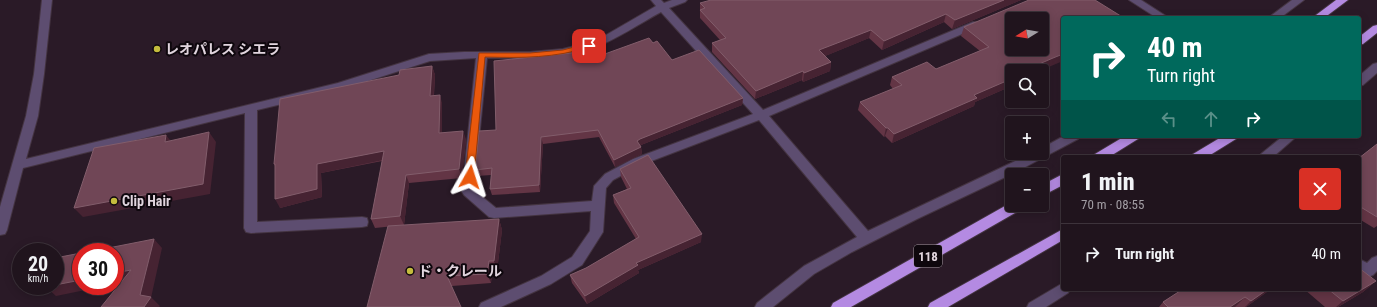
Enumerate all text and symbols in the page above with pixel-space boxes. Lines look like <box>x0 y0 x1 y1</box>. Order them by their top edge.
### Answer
north arrow <box>1005 12 1049 56</box>
map controls <box>1005 12 1049 212</box>
pin <box>572 29 606 63</box>
text: 40 m <box>1147 31 1203 64</box>
icon: right <box>1081 32 1133 84</box>
icon: arrive <box>578 35 600 57</box>
place label: レオパレス シエラ <box>165 41 280 57</box>
marker: レオパレス シエラ <box>152 44 162 54</box>
button: search <box>1005 64 1049 108</box>
text: Turn right <box>1147 65 1215 86</box>
icon: left <box>1158 108 1180 130</box>
icon: ahead <box>1200 108 1222 130</box>
icon: right <box>1242 108 1264 130</box>
button: + <box>1005 116 1049 160</box>
position arrow <box>449 156 491 198</box>
button: − <box>1005 168 1049 212</box>
text: 1 min <box>1081 168 1135 196</box>
button: close <box>1299 168 1341 210</box>
place label: Clip Hair <box>122 193 171 209</box>
marker: Clip Hair <box>109 196 119 206</box>
text: 70 m · 08:55 <box>1081 197 1144 212</box>
speed limit sign: 30 <box>72 243 124 295</box>
icon: right <box>1081 243 1103 265</box>
road number: 118 <box>914 245 942 267</box>
text: Turn right <box>1115 245 1174 263</box>
text: 40 m <box>1311 245 1341 263</box>
text: 20 <box>28 252 48 276</box>
place label: ド・クレール <box>418 263 502 279</box>
marker: ド・クレール <box>405 266 415 276</box>
text: km/h <box>28 273 48 284</box>

